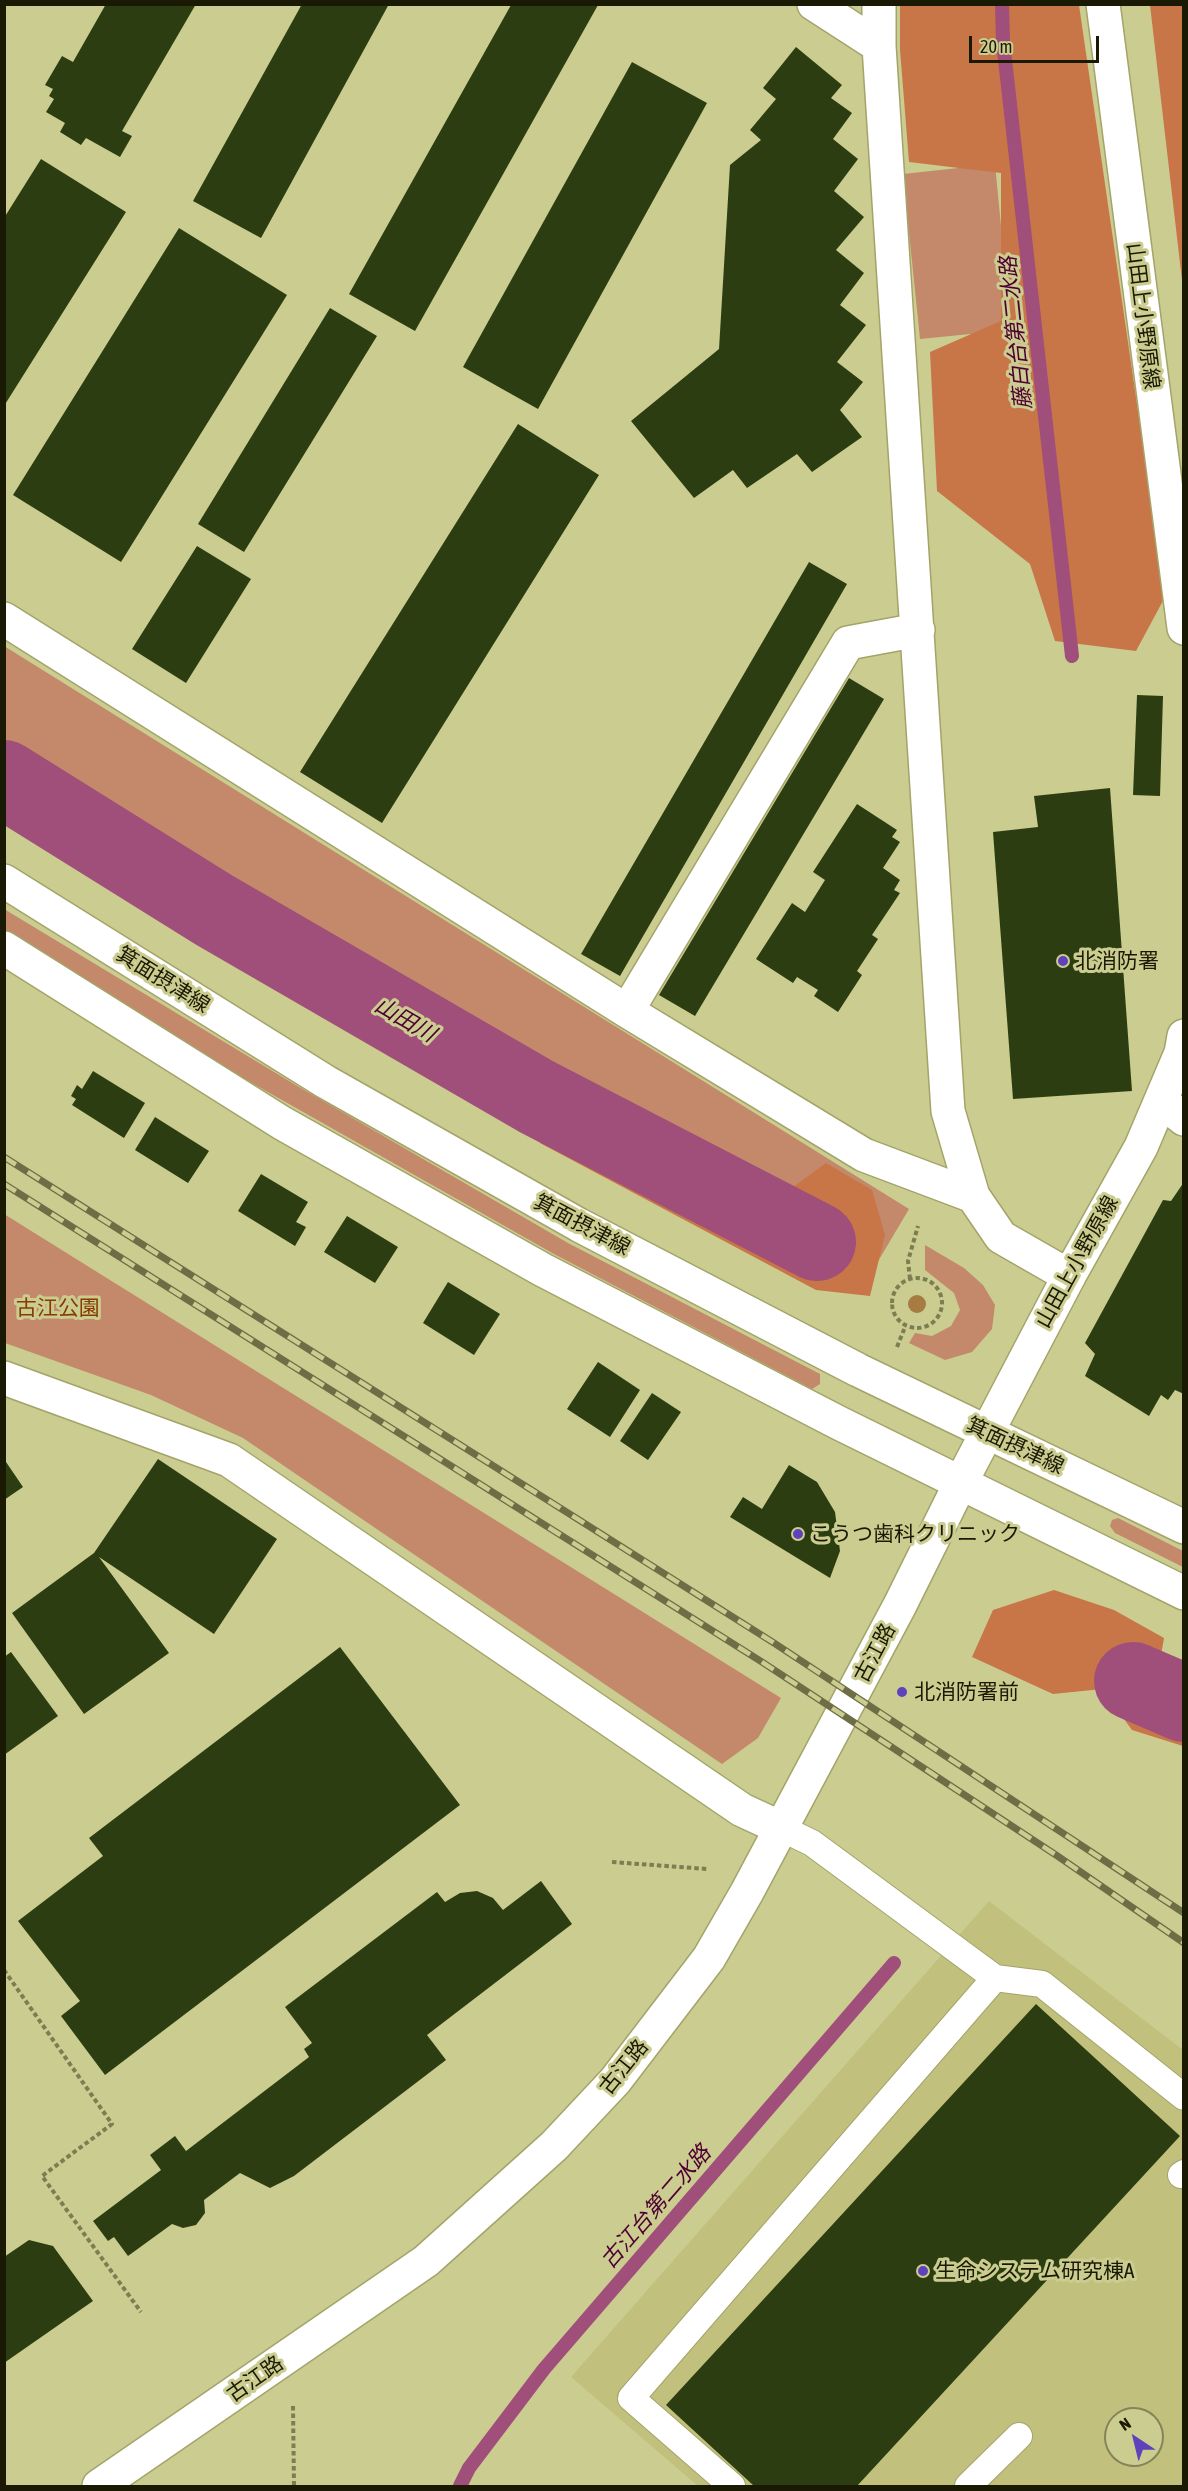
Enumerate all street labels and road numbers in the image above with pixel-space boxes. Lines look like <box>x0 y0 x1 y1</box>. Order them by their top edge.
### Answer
street label: 山田上小野原線 <box>1122 242 1164 390</box>
street label: 箕面摂津線 <box>112 941 214 1019</box>
street label: 箕面摂津線 <box>530 1189 634 1261</box>
street label: 山田上小野原線 <box>1030 1192 1124 1332</box>
street label: 箕面摂津線 <box>962 1412 1068 1480</box>
street label: 古江路 <box>849 1619 901 1687</box>
street label: 古江路 <box>594 2035 654 2099</box>
street label: 古江路 <box>222 2351 288 2407</box>

